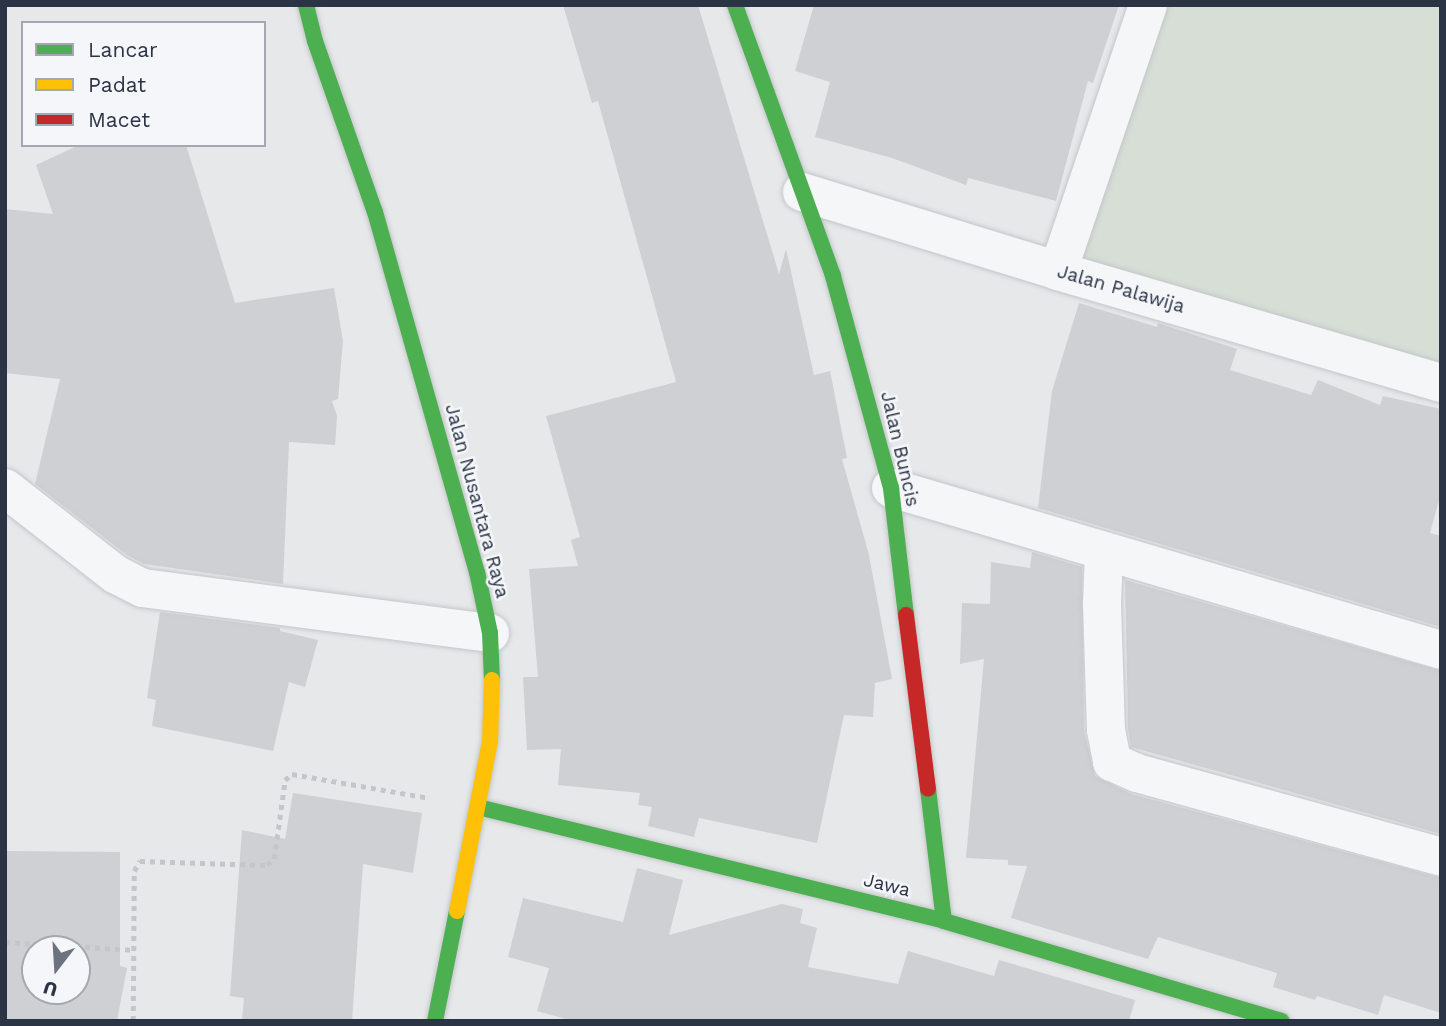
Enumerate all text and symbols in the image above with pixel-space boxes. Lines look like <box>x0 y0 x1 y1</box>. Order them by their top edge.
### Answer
legend <box>21 21 266 147</box>
text: Lancar <box>88 37 158 62</box>
text: Padat <box>88 72 146 97</box>
text: Macet <box>88 107 150 132</box>
street label: Jalan Palawija <box>1055 260 1187 318</box>
street label: Jalan Buncis <box>876 389 924 509</box>
street label: Jalan Nusantara Raya <box>440 401 514 601</box>
street label: Jawa <box>861 868 913 902</box>
north arrow <box>21 935 91 1005</box>
text: U <box>40 976 60 1002</box>

